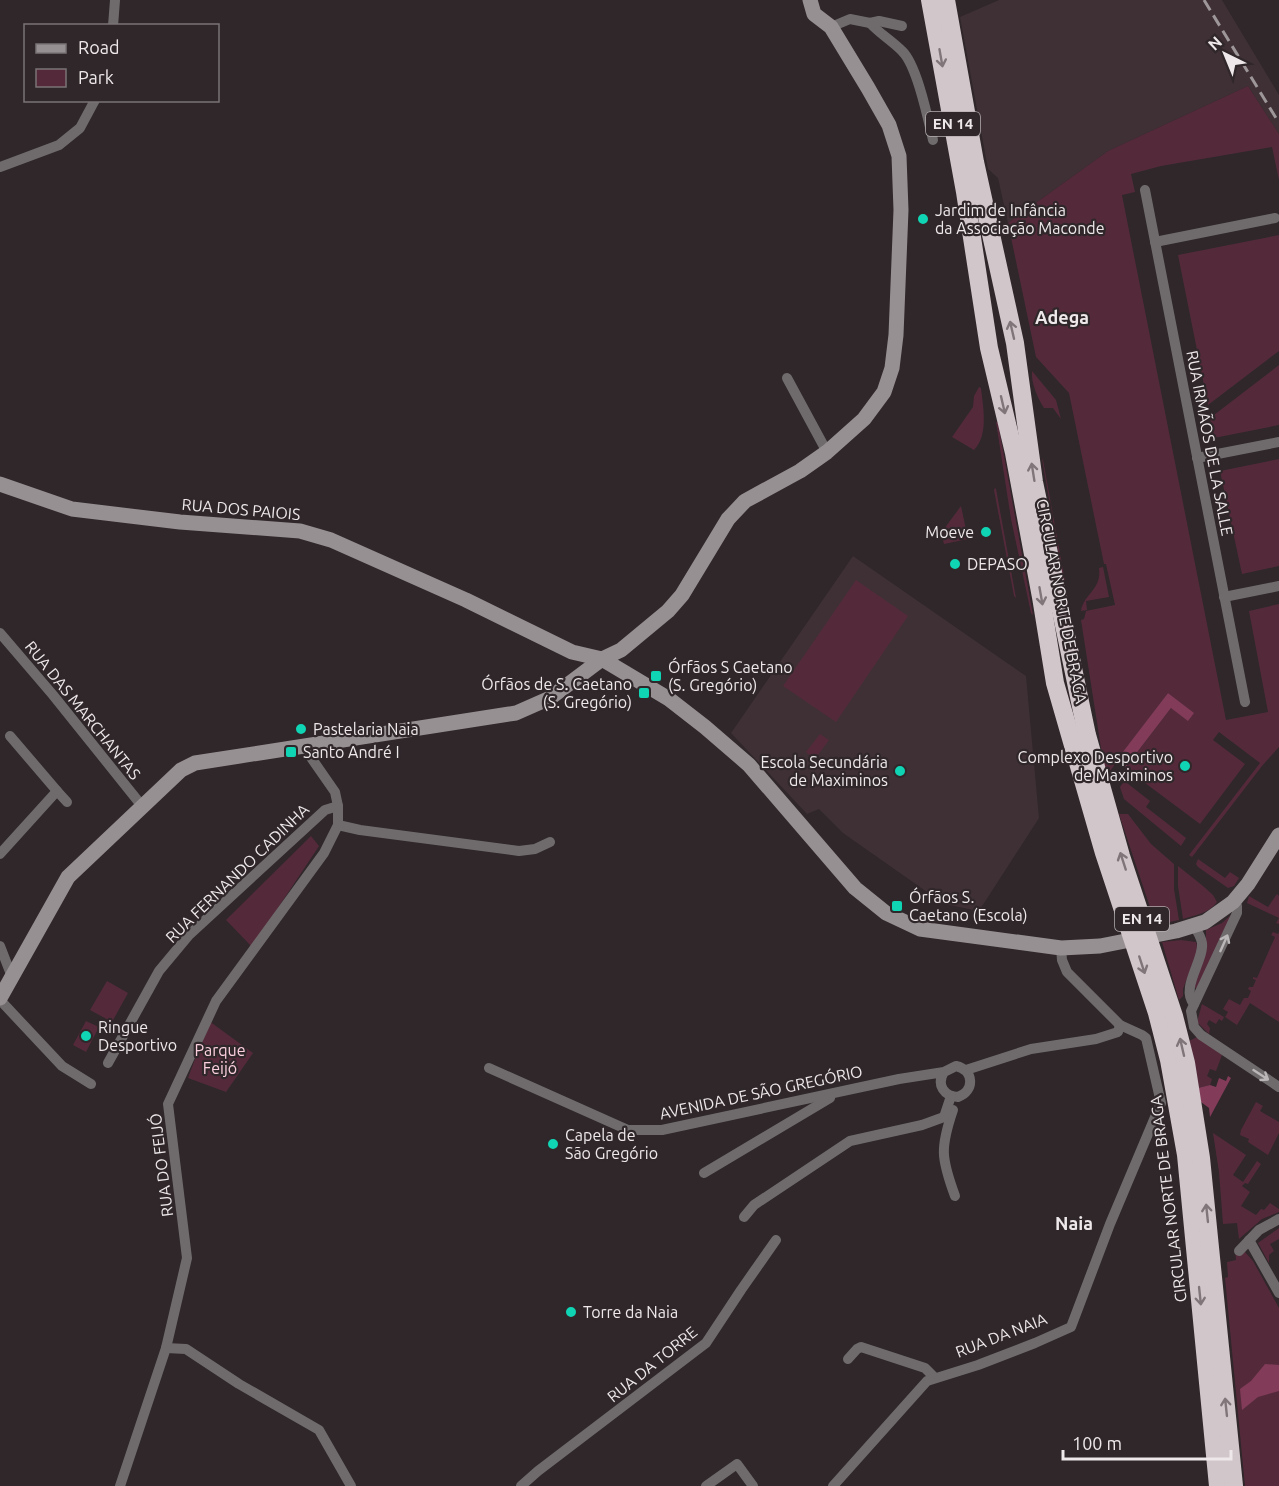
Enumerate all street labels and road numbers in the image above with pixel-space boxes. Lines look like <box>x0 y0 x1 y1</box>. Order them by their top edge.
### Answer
road number: EN 14 <box>926 112 980 136</box>
street label: RUA IRMÃOS DE LA SALLE <box>1183 349 1238 537</box>
street label: RUA DOS PAIOIS <box>181 495 301 523</box>
street label: CIRCULAR NORTE DE BRAGA <box>1033 497 1091 706</box>
street label: RUA DAS MARCHANTAS <box>22 637 144 783</box>
street label: RUA FERNANDO CADINHA <box>162 799 313 946</box>
road number: EN 14 <box>1115 907 1169 931</box>
street label: AVENIDA DE SÃO GREGÓRIO <box>658 1061 864 1122</box>
street label: CIRCULAR NORTE DE BRAGA <box>1146 1094 1190 1303</box>
street label: RUA DO FEIJÓ <box>145 1112 176 1218</box>
street label: RUA DA NAIA <box>953 1309 1050 1361</box>
street label: RUA DA TORRE <box>604 1322 700 1406</box>

